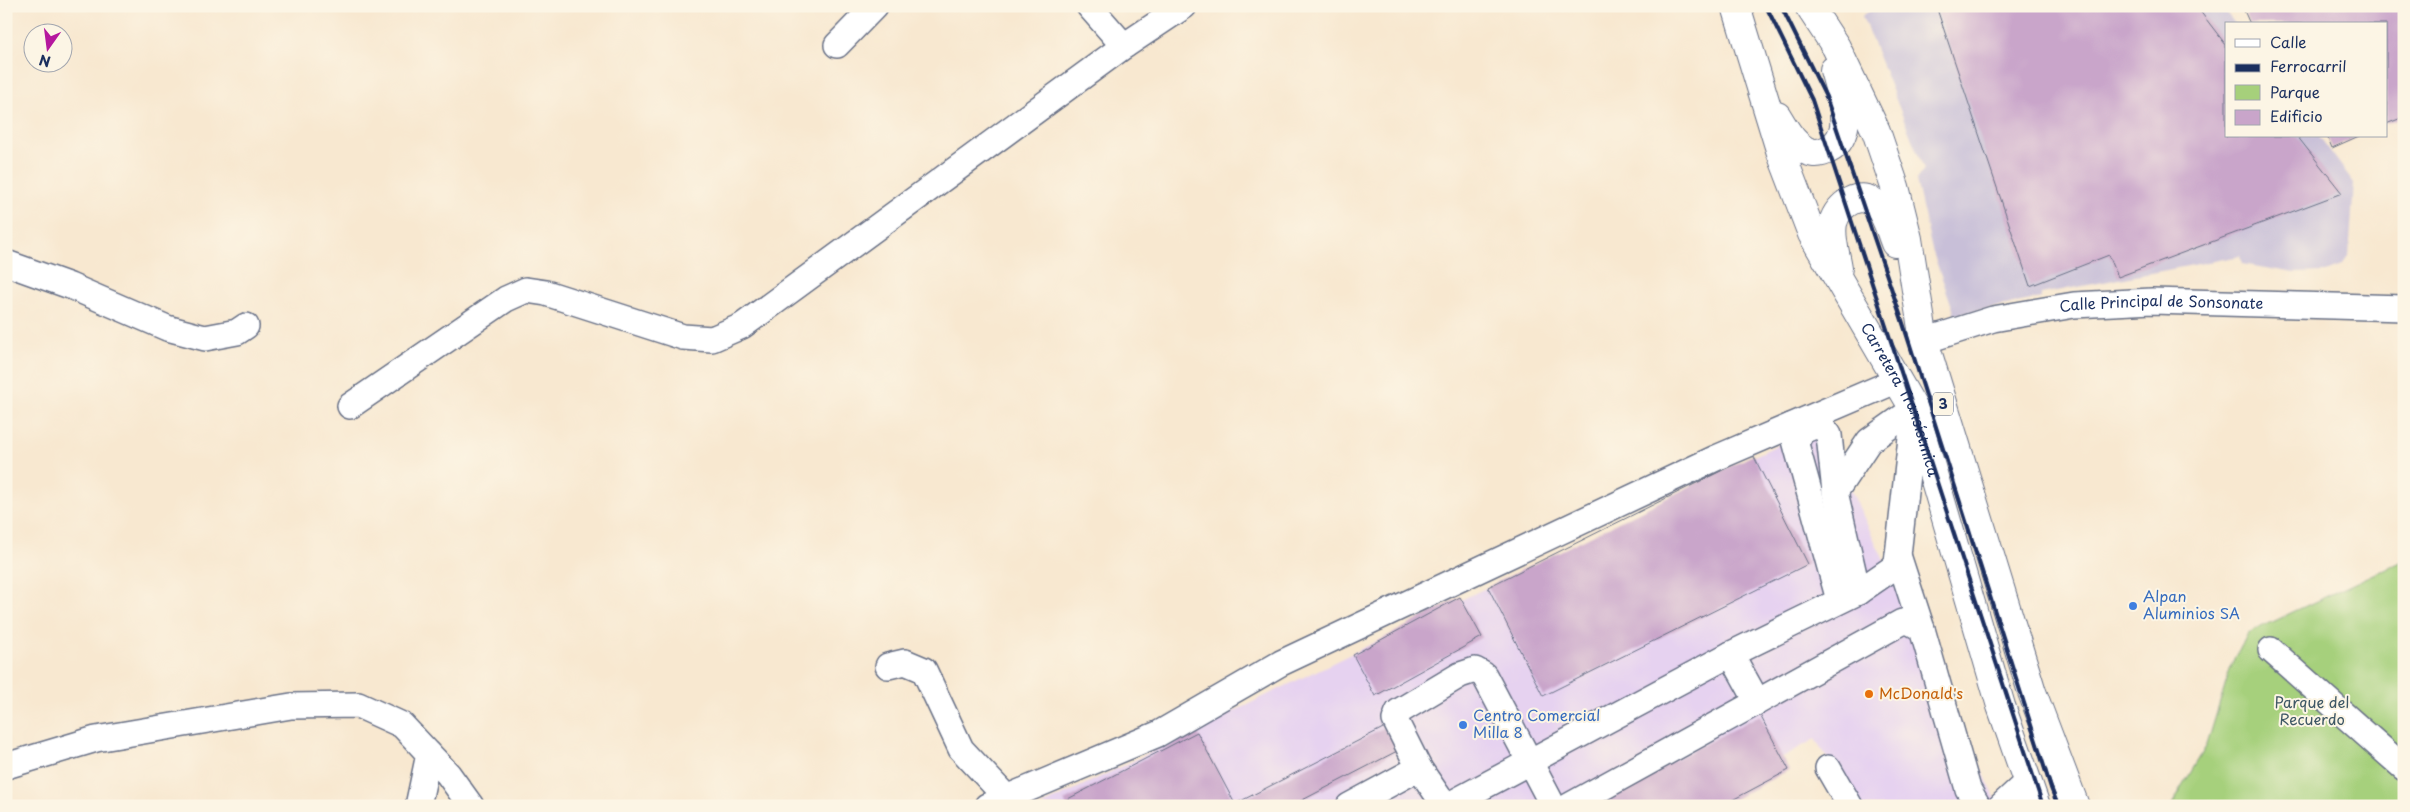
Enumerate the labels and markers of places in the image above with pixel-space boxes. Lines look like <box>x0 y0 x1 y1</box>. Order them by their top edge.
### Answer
place label: Alpan Aluminios SA <box>2143 584 2240 624</box>
marker: Alpan Aluminios SA <box>2127 600 2139 612</box>
place label: McDonald's <box>1879 681 1963 704</box>
marker: McDonald's <box>1863 688 1875 700</box>
place label: Centro Comercial Milla 8 <box>1473 703 1600 743</box>
marker: Centro Comercial Milla 8 <box>1457 719 1469 731</box>

